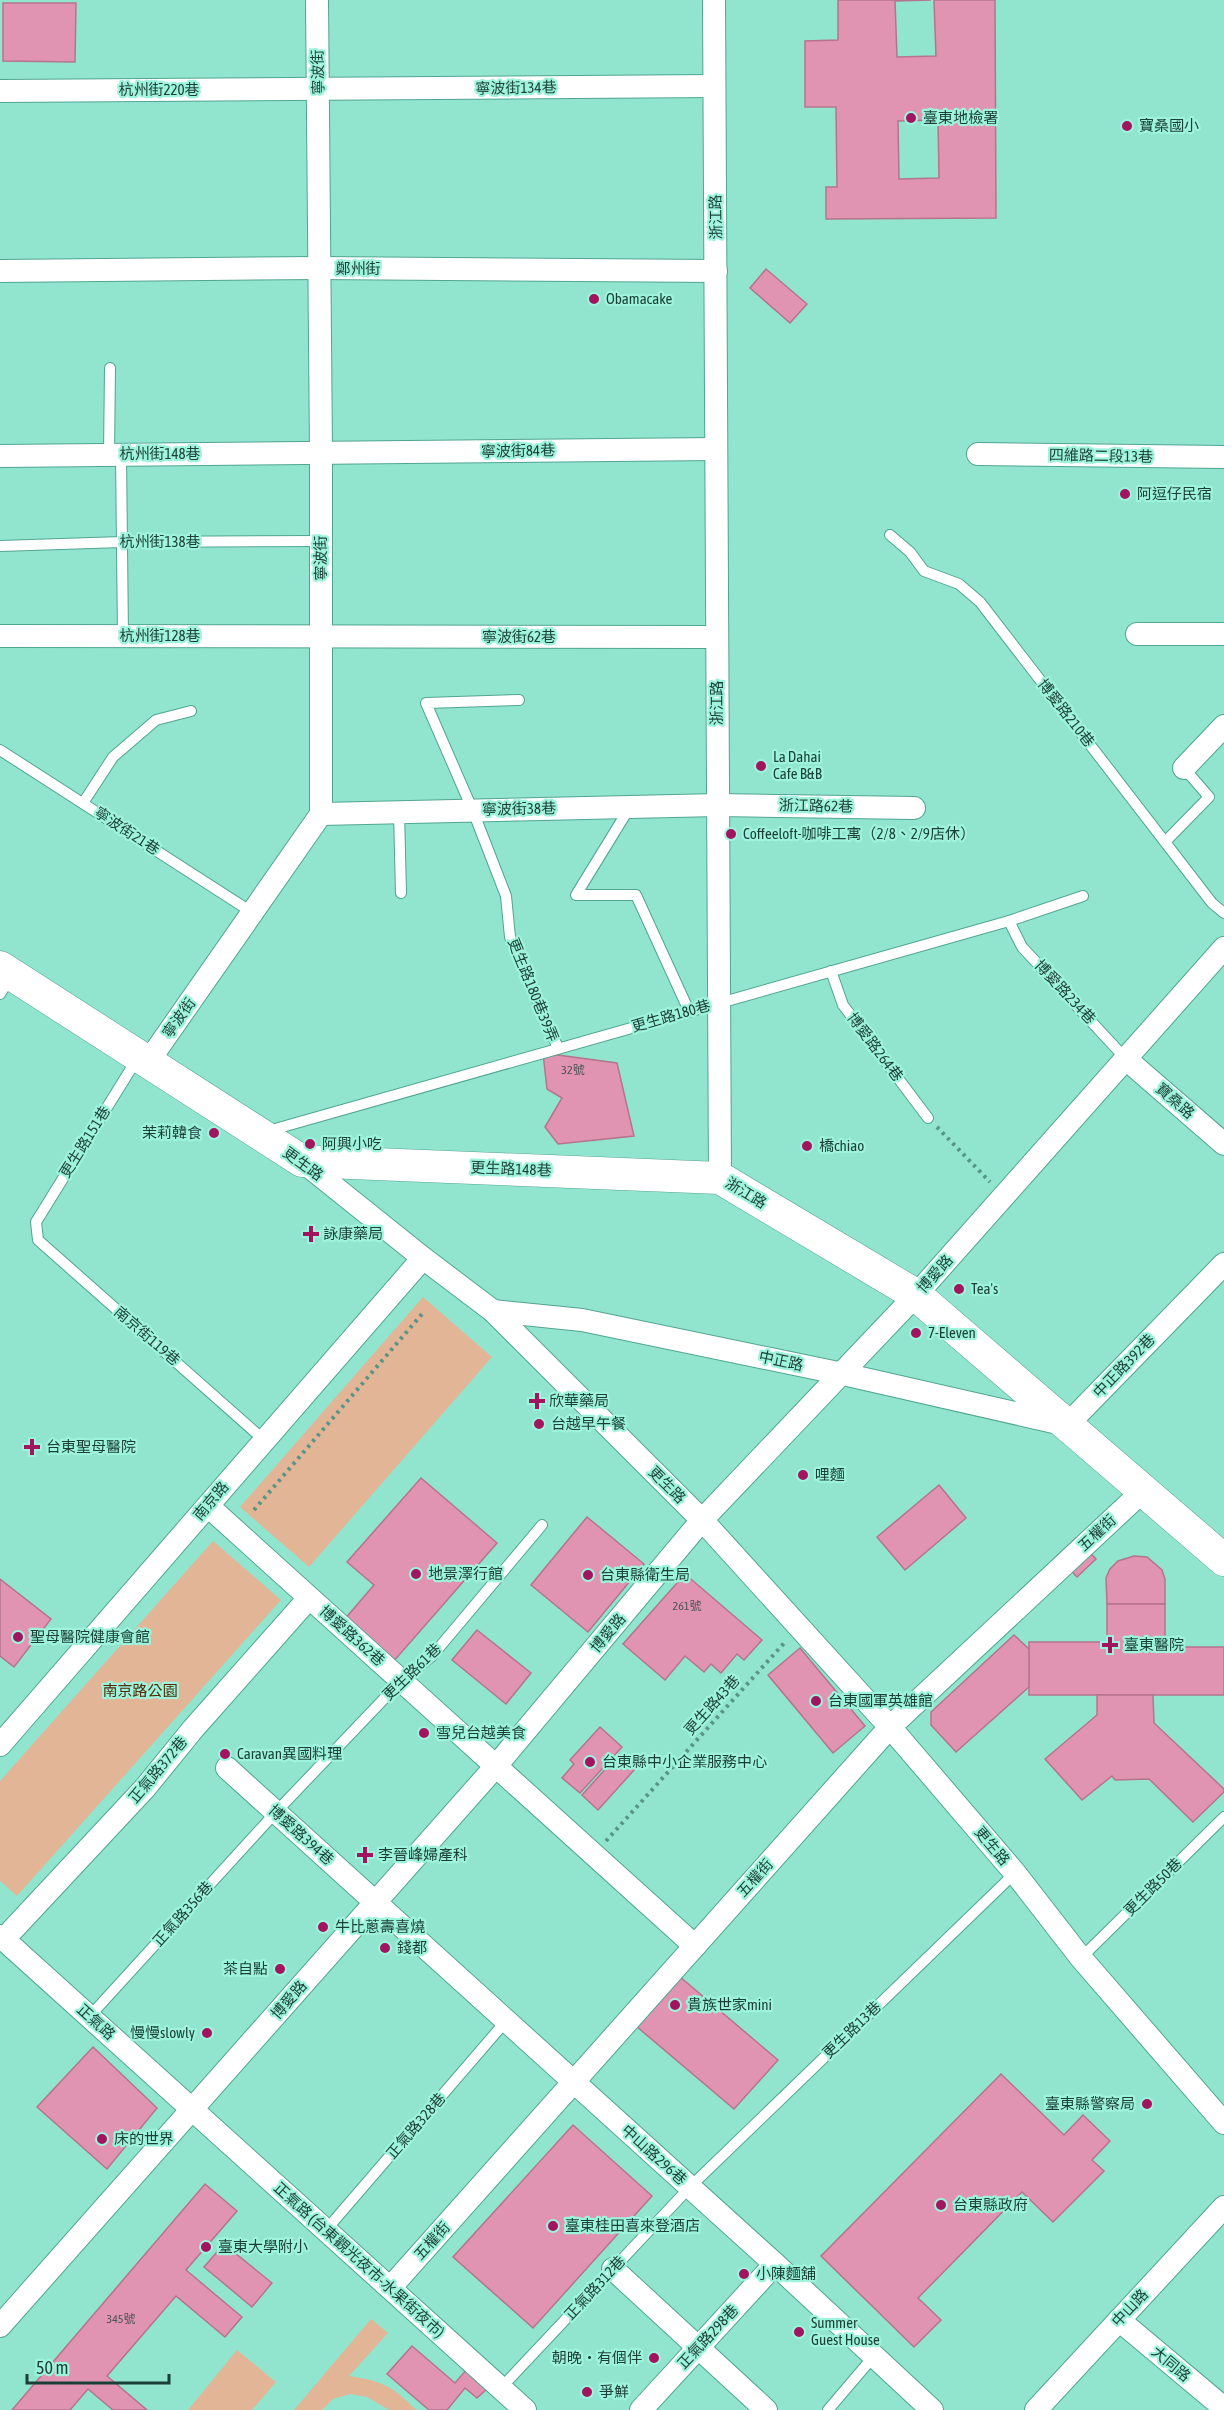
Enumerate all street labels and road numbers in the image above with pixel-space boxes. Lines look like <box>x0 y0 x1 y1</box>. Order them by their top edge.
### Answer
street label: 寧波街 <box>309 49 326 95</box>
street label: 寧波街134巷 <box>475 78 557 97</box>
street label: 杭州街220巷 <box>118 81 200 98</box>
street label: 浙江路 <box>707 194 724 240</box>
street label: 鄭州街 <box>335 260 381 277</box>
street label: 寧波街84巷 <box>481 441 555 460</box>
street label: 杭州街148巷 <box>119 445 201 462</box>
street label: 四維路二段13巷 <box>1049 446 1153 465</box>
street label: 杭州街138巷 <box>119 533 201 550</box>
street label: 寧波街 <box>312 535 329 581</box>
street label: 杭州街128巷 <box>119 627 201 644</box>
street label: 寧波街62巷 <box>482 628 556 645</box>
street label: 博愛路210巷 <box>1035 675 1098 750</box>
street label: 浙江路 <box>708 680 725 726</box>
street label: 浙江路62巷 <box>779 796 853 815</box>
street label: 寧波街38巷 <box>482 799 556 818</box>
street label: 寧波街21巷 <box>92 803 163 858</box>
street label: 更生路180巷39弄 <box>505 936 562 1044</box>
street label: 博愛路234巷 <box>1031 956 1099 1027</box>
street label: 寧波街 <box>159 994 198 1041</box>
street label: 更生路180巷 <box>630 996 712 1035</box>
street label: 博愛路264巷 <box>844 1009 907 1084</box>
street label: 寶桑路 <box>1153 1079 1198 1122</box>
street label: 更生路151巷 <box>56 1103 113 1181</box>
street label: 更生路 <box>280 1143 326 1184</box>
street label: 更生路148巷 <box>470 1159 552 1178</box>
street label: 浙江路 <box>723 1174 770 1211</box>
street label: 博愛路 <box>913 1251 956 1296</box>
street label: 南京街119巷 <box>111 1303 184 1369</box>
street label: 中正路392巷 <box>1089 1331 1158 1401</box>
street label: 中正路 <box>757 1348 805 1374</box>
street label: 更生路 <box>645 1463 689 1507</box>
street label: 南京路 <box>190 1478 232 1523</box>
street label: 五權街 <box>1074 1511 1119 1554</box>
street label: 博愛路362巷 <box>316 1602 388 1669</box>
street label: 博愛路 <box>587 1610 629 1655</box>
street label: 更生路61巷 <box>379 1640 444 1703</box>
street label: 更生路43巷 <box>681 1671 743 1738</box>
street label: 正氣路372巷 <box>125 1733 190 1806</box>
street label: 博愛路394巷 <box>265 1801 337 1868</box>
street label: 更生路 <box>971 1823 1013 1868</box>
street label: 更生路50巷 <box>1120 1854 1185 1919</box>
street label: 五權街 <box>733 1855 776 1900</box>
street label: 正氣路356巷 <box>149 1878 216 1950</box>
street label: 博愛路 <box>267 1977 310 2022</box>
street label: 更生路13巷 <box>819 1998 884 2061</box>
street label: 正氣路 <box>74 2000 119 2043</box>
street label: 正氣路328巷 <box>383 2089 449 2162</box>
street label: 中山路296巷 <box>618 2121 690 2188</box>
street label: 正氣路 (台東觀光夜市-水果街夜市) <box>271 2179 448 2341</box>
street label: 五權街 <box>410 2218 453 2263</box>
street label: 正氣路312巷 <box>561 2252 629 2323</box>
street label: 中山路 <box>1108 2285 1151 2330</box>
street label: 正氣路298巷 <box>674 2301 742 2372</box>
street label: 大同路 <box>1149 2343 1194 2385</box>

